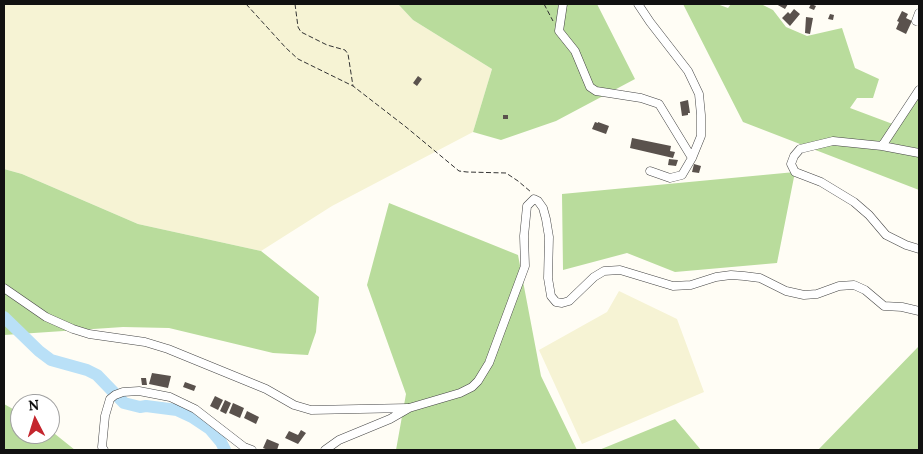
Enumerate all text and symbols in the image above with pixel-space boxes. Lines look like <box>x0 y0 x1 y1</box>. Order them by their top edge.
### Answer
north arrow <box>10 394 60 444</box>
text: N <box>28 396 40 414</box>

